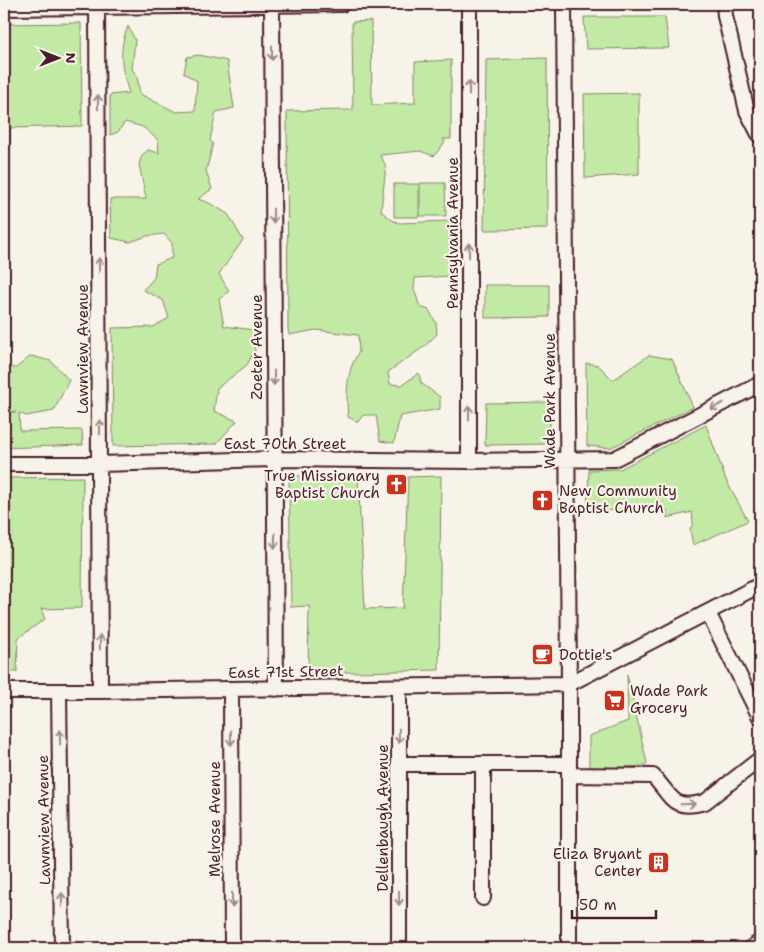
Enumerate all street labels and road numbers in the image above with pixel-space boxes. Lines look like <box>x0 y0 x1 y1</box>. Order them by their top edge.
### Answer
street label: Pennsylvania Avenue <box>443 157 463 309</box>
street label: Lawnview Avenue <box>73 284 93 414</box>
street label: Zoeter Avenue <box>247 294 267 400</box>
street label: Wade Park Avenue <box>540 333 560 469</box>
street label: East 70th Street <box>224 434 346 454</box>
street label: East 71st Street <box>228 661 344 683</box>
street label: Dellenbaugh Avenue <box>373 744 393 892</box>
street label: Lawnview Avenue <box>33 755 55 885</box>
street label: Melrose Avenue <box>205 761 225 877</box>

